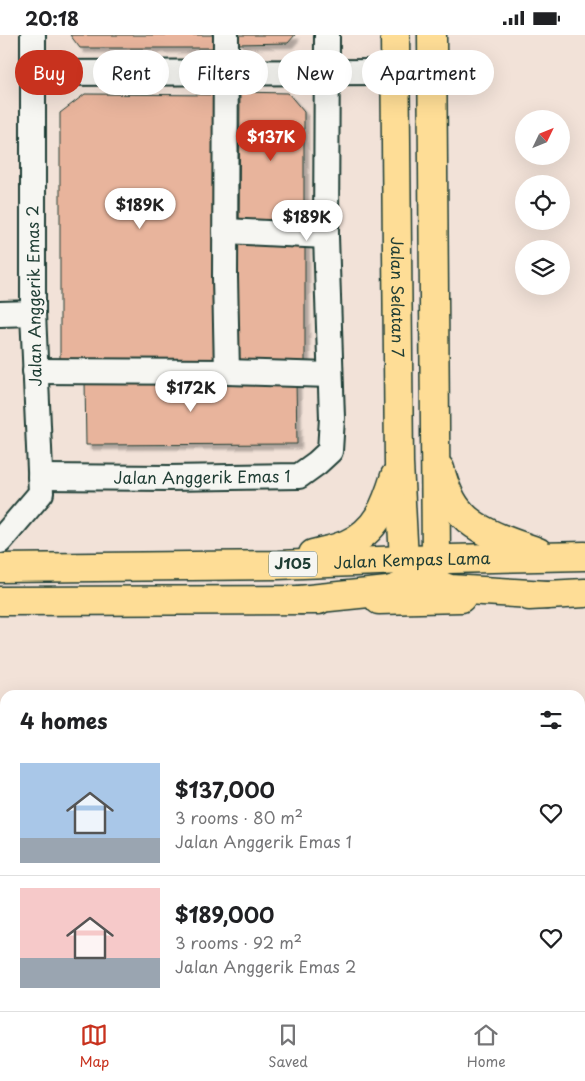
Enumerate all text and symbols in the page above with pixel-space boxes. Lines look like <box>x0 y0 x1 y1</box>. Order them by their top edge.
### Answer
text: 20:18 <box>25 4 79 32</box>
chip: Buy <box>15 50 83 95</box>
chip: Rent <box>93 50 169 95</box>
chip: Filters <box>179 50 268 95</box>
chip: New <box>278 50 352 95</box>
chip: Apartment <box>362 50 494 95</box>
north arrow <box>515 110 570 165</box>
map controls <box>515 110 570 295</box>
pin: $137K <box>236 119 306 162</box>
text: $137K <box>247 124 295 148</box>
button: locate <box>515 175 570 230</box>
pin: $189K <box>105 187 175 230</box>
text: $189K <box>116 192 164 216</box>
pin: $189K <box>272 199 342 242</box>
text: $189K <box>283 204 331 228</box>
street label: Jalan Anggerik Emas 2 <box>19 205 47 387</box>
street label: Jalan Selatan 7 <box>386 236 411 357</box>
button: layers <box>515 240 570 295</box>
pin: $172K <box>156 371 226 413</box>
text: $172K <box>166 375 216 399</box>
street label: Jalan Anggerik Emas 1 <box>113 463 291 489</box>
street label: Jalan Kempas Lama <box>333 545 491 574</box>
road number: J105 <box>269 551 317 577</box>
text: 4 homes <box>20 704 107 736</box>
icon: filters <box>537 706 565 734</box>
text: $137,000 <box>175 773 275 805</box>
icon: home <box>60 783 120 843</box>
icon: heart <box>537 799 565 827</box>
text: 3 rooms · 80 m² <box>175 805 303 829</box>
text: Jalan Anggerik Emas 1 <box>175 829 352 853</box>
text: $189,000 <box>175 898 274 930</box>
icon: home <box>60 908 120 968</box>
icon: heart <box>537 924 565 952</box>
text: 3 rooms · 92 m² <box>175 930 302 954</box>
text: Jalan Anggerik Emas 2 <box>175 954 356 978</box>
tab: Map <box>79 1021 109 1072</box>
tab: Saved <box>268 1021 308 1072</box>
tab: Home <box>467 1021 506 1072</box>

